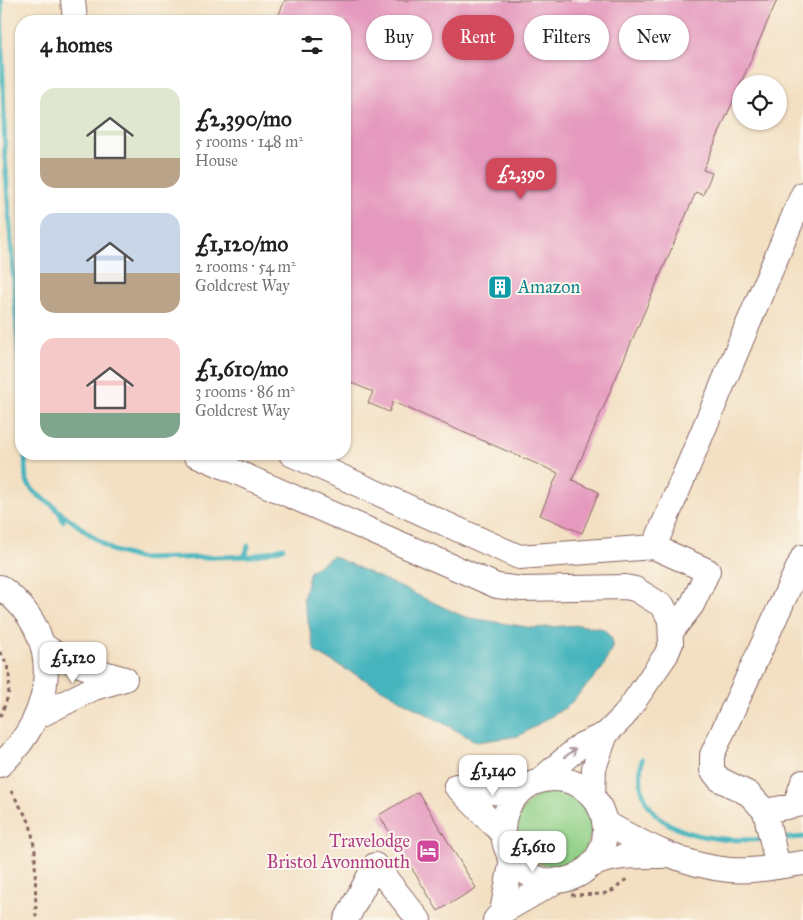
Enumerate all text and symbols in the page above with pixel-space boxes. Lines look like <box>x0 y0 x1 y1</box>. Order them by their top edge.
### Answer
chip: Buy <box>366 15 432 60</box>
chip: Rent <box>442 15 514 60</box>
chip: Filters <box>524 15 609 60</box>
chip: New <box>619 15 689 60</box>
icon: filters <box>298 31 326 59</box>
text: 4 homes <box>40 32 112 58</box>
map controls <box>732 75 787 130</box>
button: locate <box>732 75 787 130</box>
text: £2,390/mo <box>195 106 292 132</box>
icon: home <box>80 108 140 168</box>
text: 5 rooms · 148 m² <box>195 132 303 151</box>
text: House <box>195 151 238 170</box>
pin: £2,390 <box>480 158 562 200</box>
text: £2,390 <box>497 164 545 183</box>
text: £1,120/mo <box>195 231 288 257</box>
icon: home <box>80 233 140 293</box>
text: 2 rooms · 54 m² <box>195 257 296 276</box>
building icon: Amazon <box>487 274 513 300</box>
text: Goldcrest Way <box>195 276 290 295</box>
place label: Amazon <box>517 276 580 298</box>
text: £1,610/mo <box>195 356 288 382</box>
icon: home <box>80 358 140 418</box>
text: 3 rooms · 86 m² <box>195 382 295 401</box>
text: Goldcrest Way <box>195 401 290 420</box>
pin: £1,120 <box>32 642 114 684</box>
text: £1,120 <box>50 648 96 667</box>
one-way arrow <box>563 748 576 759</box>
pin: £1,140 <box>452 754 534 797</box>
text: £1,140 <box>470 761 516 780</box>
place label: Travelodge Bristol Avonmouth <box>267 830 410 873</box>
pin: £1,610 <box>492 830 574 873</box>
text: £1,610 <box>510 837 556 856</box>
hotel icon: Travelodge Bristol Avonmouth <box>415 838 441 864</box>

